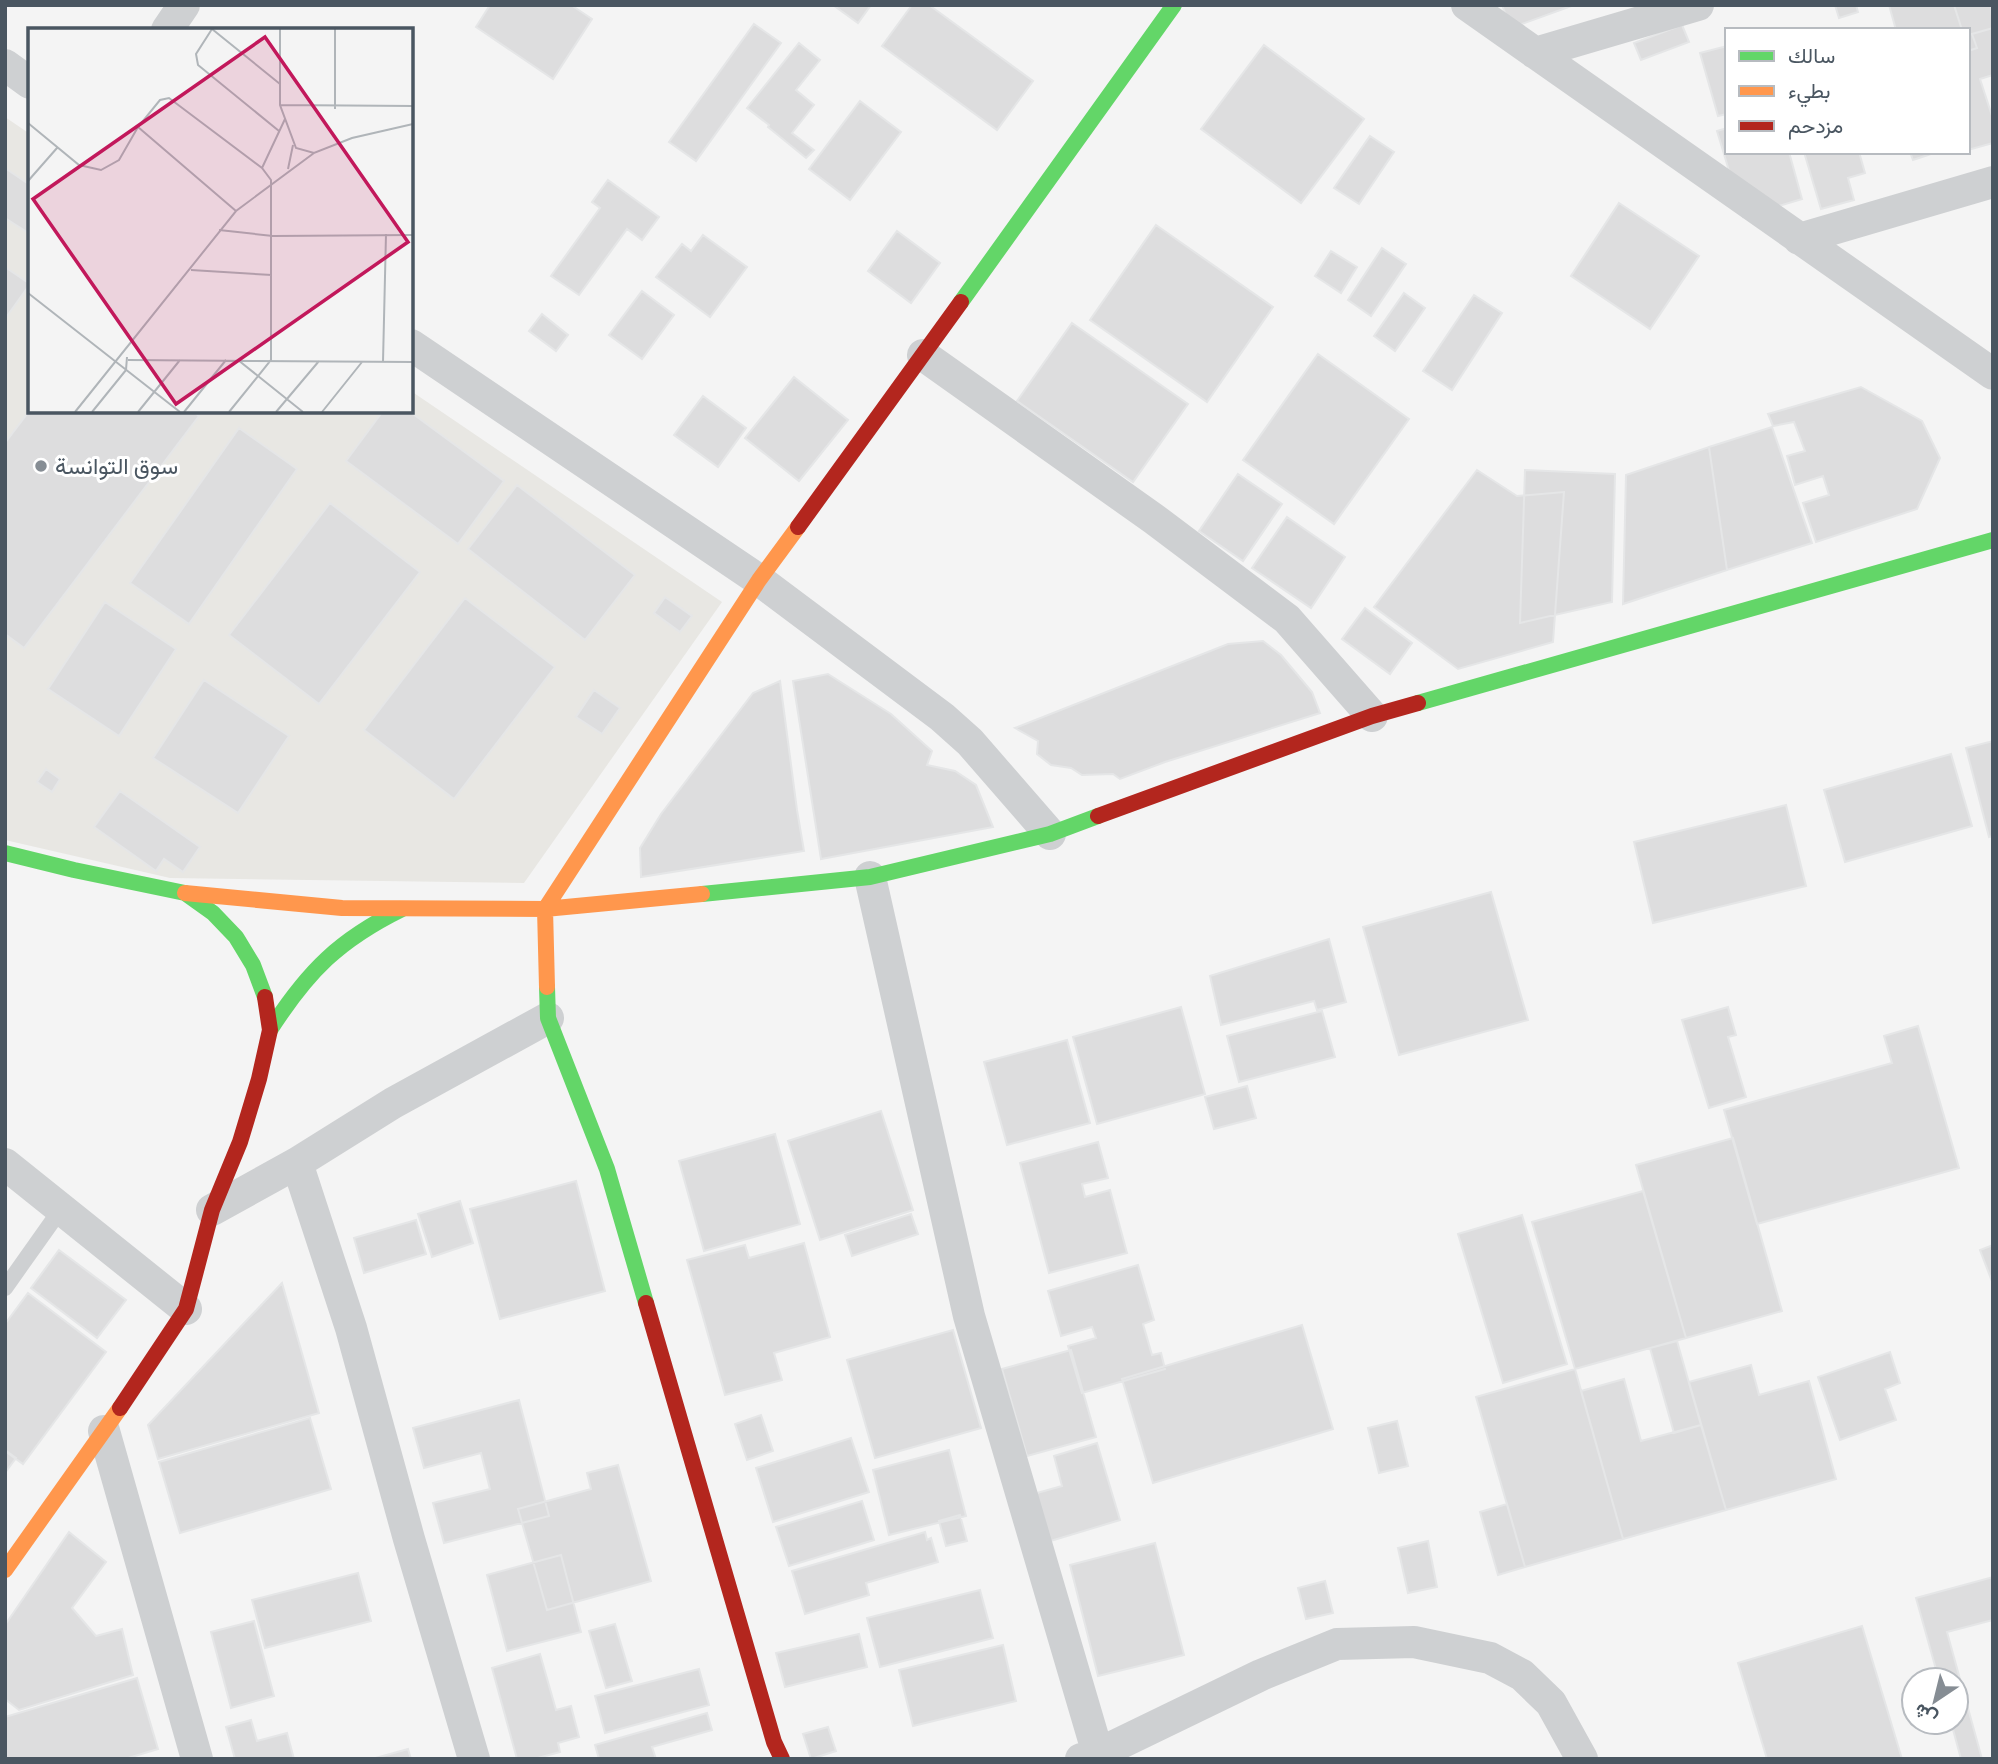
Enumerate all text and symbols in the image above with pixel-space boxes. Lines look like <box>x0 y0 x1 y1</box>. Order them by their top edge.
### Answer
inset map <box>28 28 413 413</box>
legend <box>1725 28 1970 154</box>
text: سالك <box>1788 43 1835 68</box>
text: بطيء <box>1788 78 1831 108</box>
text: مزدحم <box>1788 113 1843 140</box>
place label: سوق التوانسة <box>55 452 178 481</box>
marker: سوق التوانسة <box>33 458 49 474</box>
north arrow <box>1900 1666 1970 1736</box>
text: ش <box>1909 1698 1941 1730</box>

